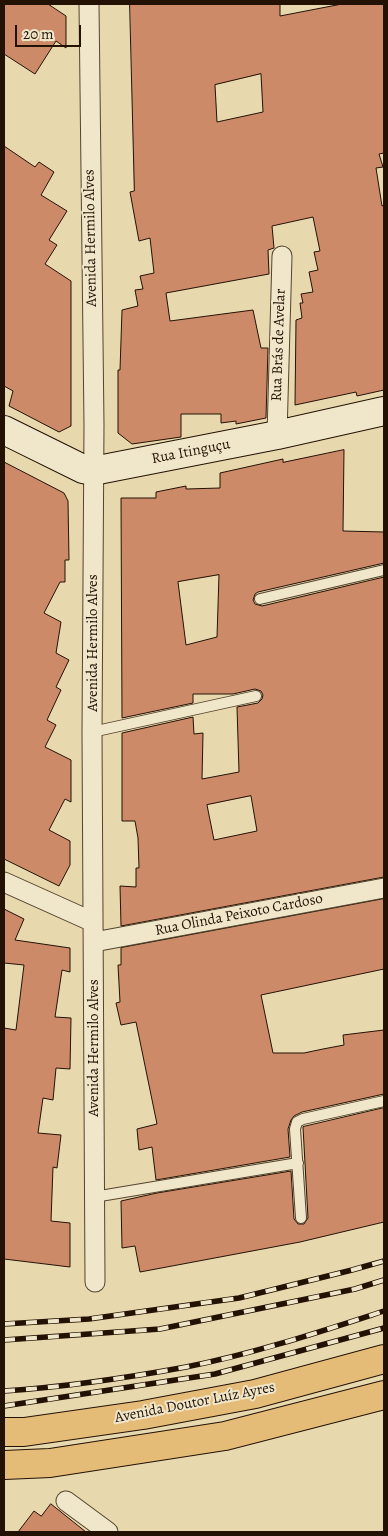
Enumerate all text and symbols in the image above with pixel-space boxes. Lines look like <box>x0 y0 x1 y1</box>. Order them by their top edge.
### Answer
scale bar <box>18 15 84 47</box>
text: 20 m <box>23 24 54 44</box>
street label: Avenida Hermilo Alves <box>81 169 101 307</box>
street label: Rua Brás de Avelar <box>268 288 290 402</box>
street label: Rua Itinguçu <box>150 436 232 468</box>
street label: Avenida Hermilo Alves <box>84 574 102 712</box>
street label: Rua Olinda Peixoto Cardoso <box>154 890 324 940</box>
street label: Avenida Hermilo Alves <box>85 979 103 1117</box>
street label: Avenida Doutor Luíz Ayres <box>113 1379 277 1427</box>

